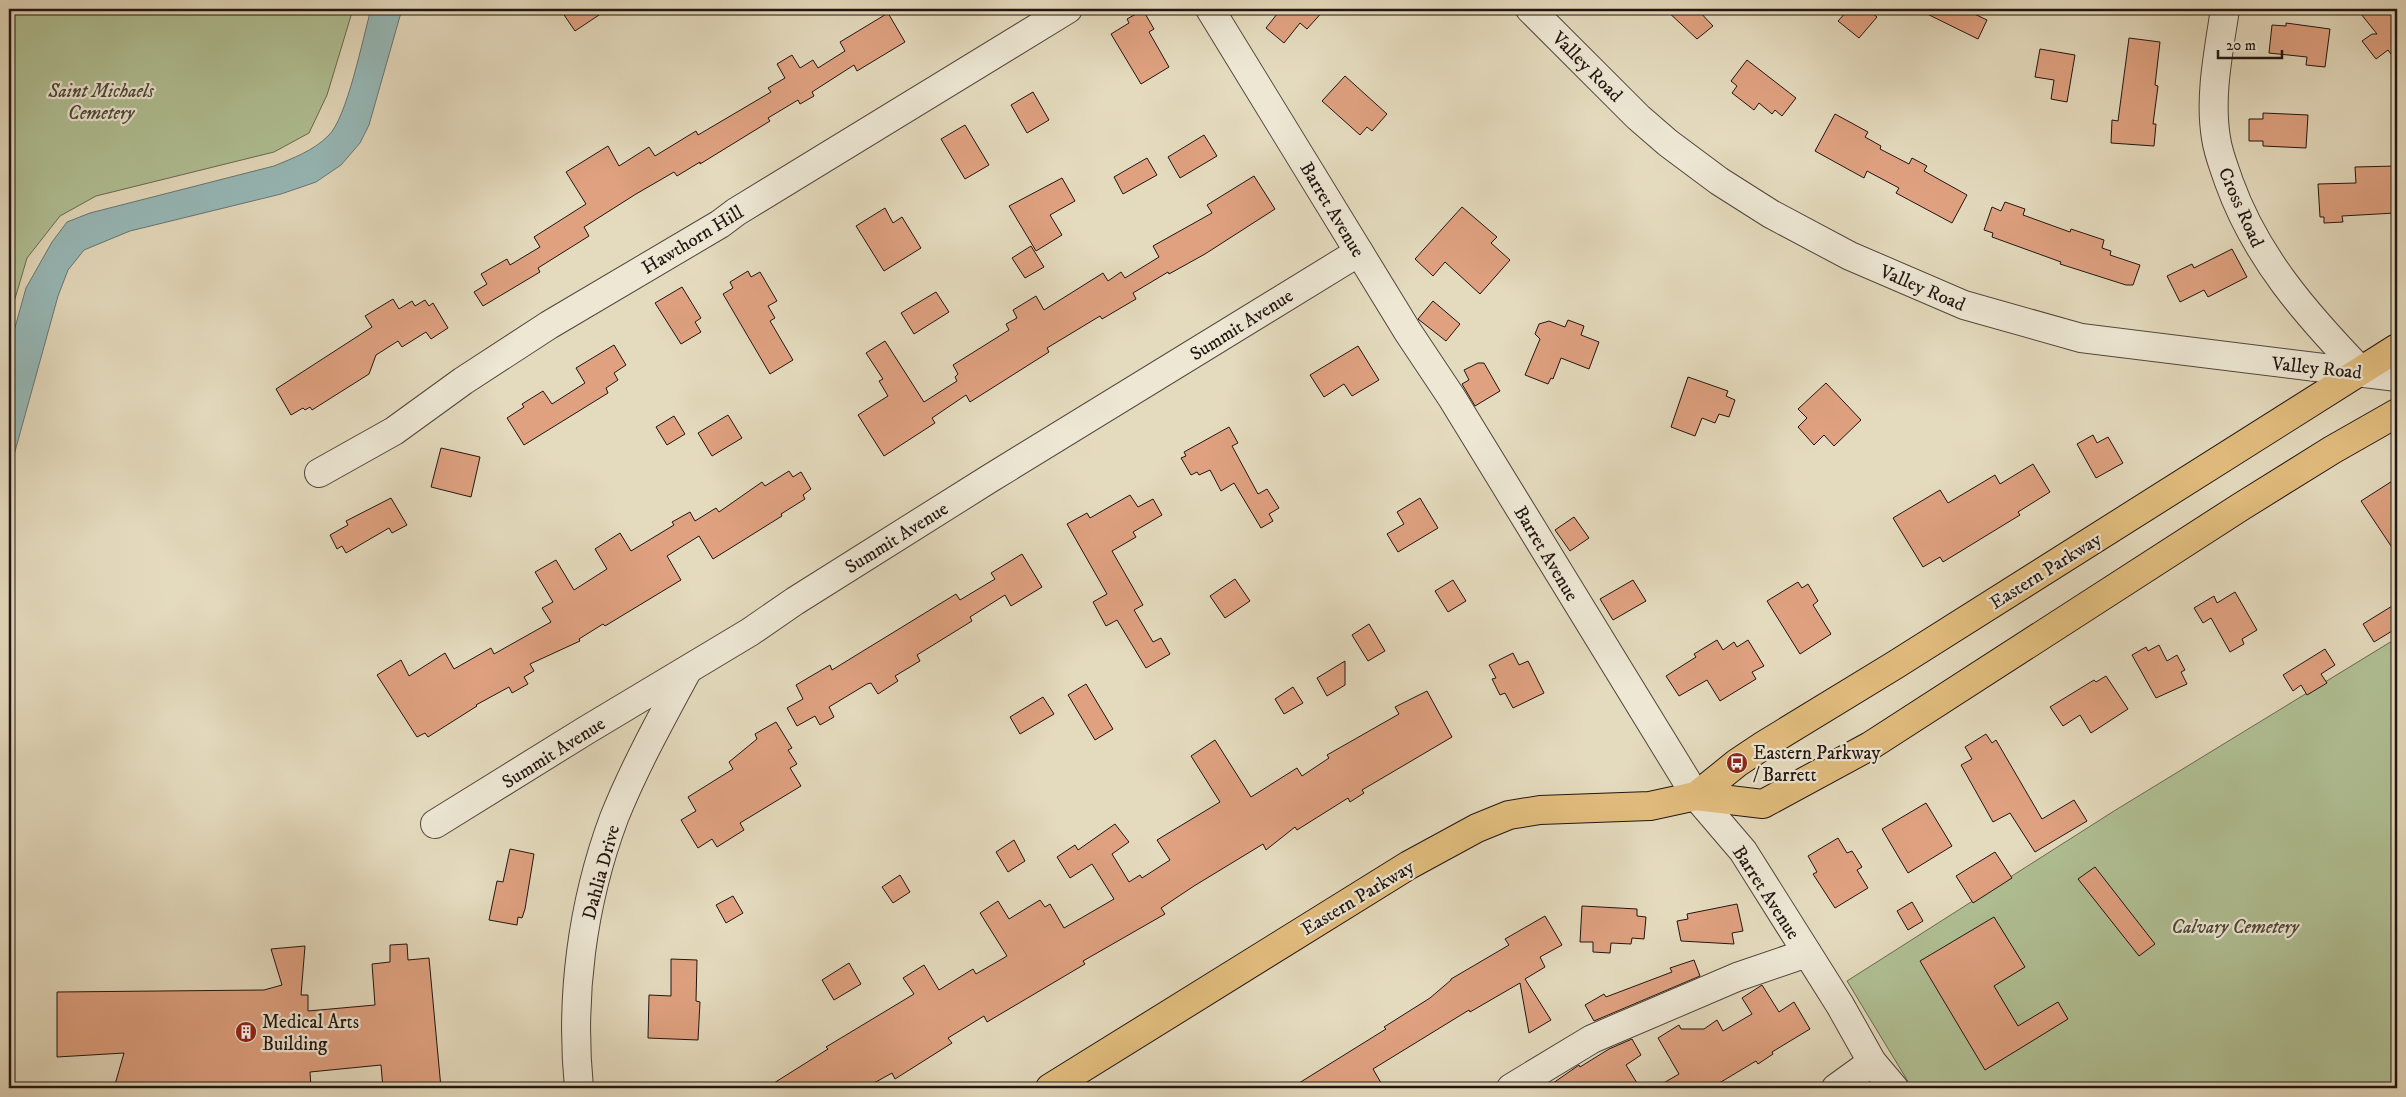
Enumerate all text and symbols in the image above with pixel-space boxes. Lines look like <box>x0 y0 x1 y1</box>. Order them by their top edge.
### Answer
street label: Valley Road <box>1546 26 1627 108</box>
scale bar <box>2218 28 2282 60</box>
text: 20 m <box>2226 36 2256 55</box>
park label: Saint Michaels Cemetery <box>47 80 155 125</box>
street label: Barret Avenue <box>1294 158 1369 262</box>
street label: Cross Road <box>2213 164 2269 252</box>
street label: Hawthorn Hill <box>638 201 748 280</box>
street label: Valley Road <box>1875 260 1969 317</box>
street label: Summit Avenue <box>1186 284 1298 366</box>
street label: Valley Road <box>2270 352 2364 385</box>
street label: Summit Avenue <box>841 497 953 579</box>
street label: Barret Avenue <box>1508 502 1583 606</box>
street label: Eastern Parkway <box>1986 527 2107 615</box>
street label: Summit Avenue <box>498 712 610 794</box>
place label: Eastern Parkway / Barrett <box>1753 742 1881 787</box>
bus stop icon: Eastern Parkway / Barrett <box>1725 751 1749 775</box>
street label: Dahlia Drive <box>578 822 625 922</box>
street label: Barret Avenue <box>1727 842 1805 944</box>
street label: Eastern Parkway <box>1297 855 1419 941</box>
park label: Calvary Cemetery <box>2171 916 2300 939</box>
place label: Medical Arts Building <box>262 1011 359 1056</box>
building icon: Medical Arts Building <box>234 1020 258 1044</box>

